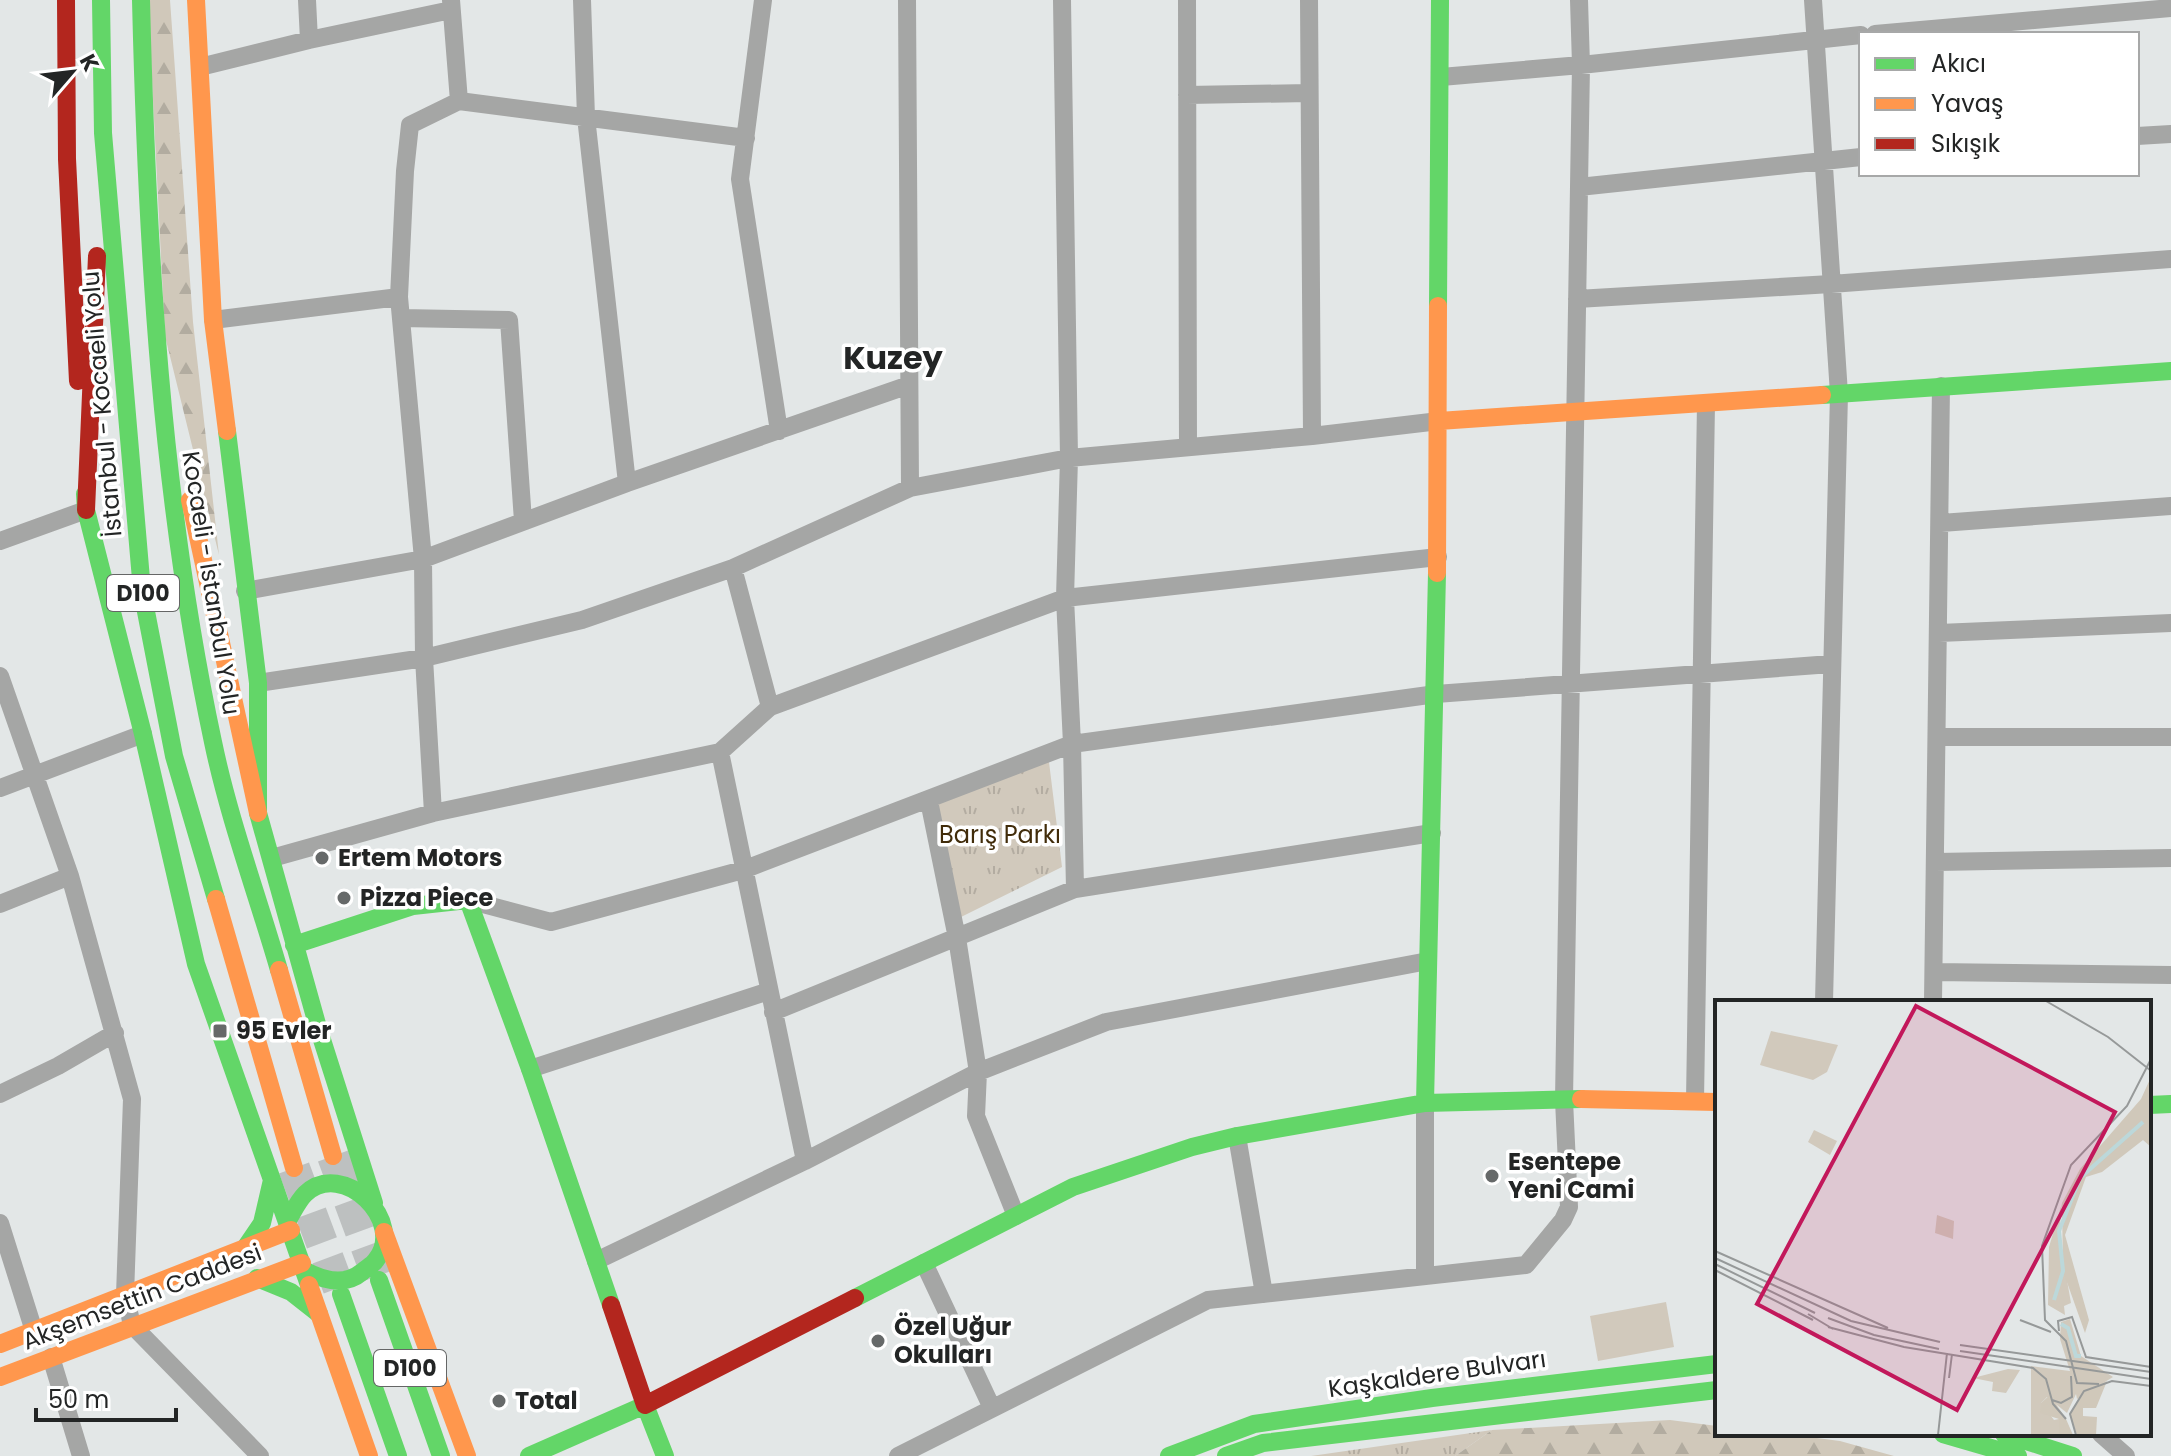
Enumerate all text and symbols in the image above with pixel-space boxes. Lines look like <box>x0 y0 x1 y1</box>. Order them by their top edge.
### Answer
north arrow <box>32 32 112 112</box>
legend <box>1859 32 2139 176</box>
text: Akıcı <box>1931 47 1986 80</box>
text: K <box>72 49 107 77</box>
text: Yavaş <box>1931 87 2003 120</box>
text: Sıkışık <box>1931 127 2001 160</box>
street label: İstanbul - Kocaeli Yolu <box>73 270 130 538</box>
district label: Kuzey <box>843 335 944 380</box>
street label: Kocaeli - İstanbul Yolu <box>174 449 249 717</box>
road number: D100 <box>107 575 179 611</box>
park label: Barış Parkı <box>939 818 1061 851</box>
place label: Ertem Motors <box>338 841 502 874</box>
marker: Ertem Motors <box>313 849 331 867</box>
place label: Pizza Piece <box>360 881 494 914</box>
marker: Pizza Piece <box>335 889 353 907</box>
inset map <box>1715 1000 2151 1436</box>
place label: 95 Evler <box>236 1014 332 1047</box>
marker: 95 Evler <box>211 1022 229 1040</box>
place label: Esentepe Yeni Cami <box>1508 1145 1634 1206</box>
marker: Esentepe Yeni Cami <box>1483 1167 1501 1185</box>
street label: Akşemsettin Caddesi <box>17 1236 266 1357</box>
place label: Özel Uğur Okulları <box>894 1310 1011 1371</box>
marker: Özel Uğur Okulları <box>869 1332 887 1350</box>
street label: Kaşkaldere Bulvarı <box>1326 1342 1548 1405</box>
road number: D100 <box>374 1350 446 1386</box>
scale bar <box>36 1372 176 1422</box>
text: 50 m <box>48 1383 109 1416</box>
place label: Total <box>515 1384 578 1417</box>
marker: Total <box>490 1392 508 1410</box>

